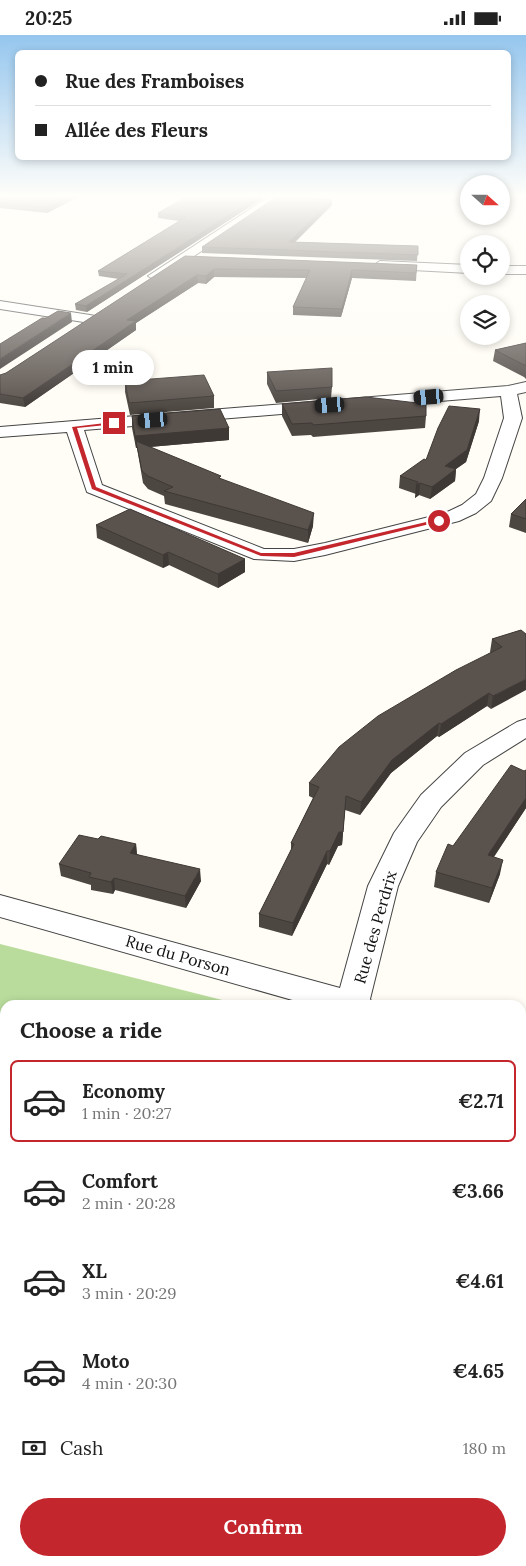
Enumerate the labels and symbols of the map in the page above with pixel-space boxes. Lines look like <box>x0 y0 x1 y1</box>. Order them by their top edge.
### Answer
north arrow <box>460 175 510 225</box>
callout: 1 min <box>73 351 155 385</box>
car <box>413 388 444 406</box>
car <box>314 396 345 414</box>
car <box>137 411 168 429</box>
route end <box>103 412 125 434</box>
route start <box>428 510 450 532</box>
street label: Rue des Perdrix <box>349 868 401 986</box>
street label: Rue du Porson <box>123 930 233 980</box>

